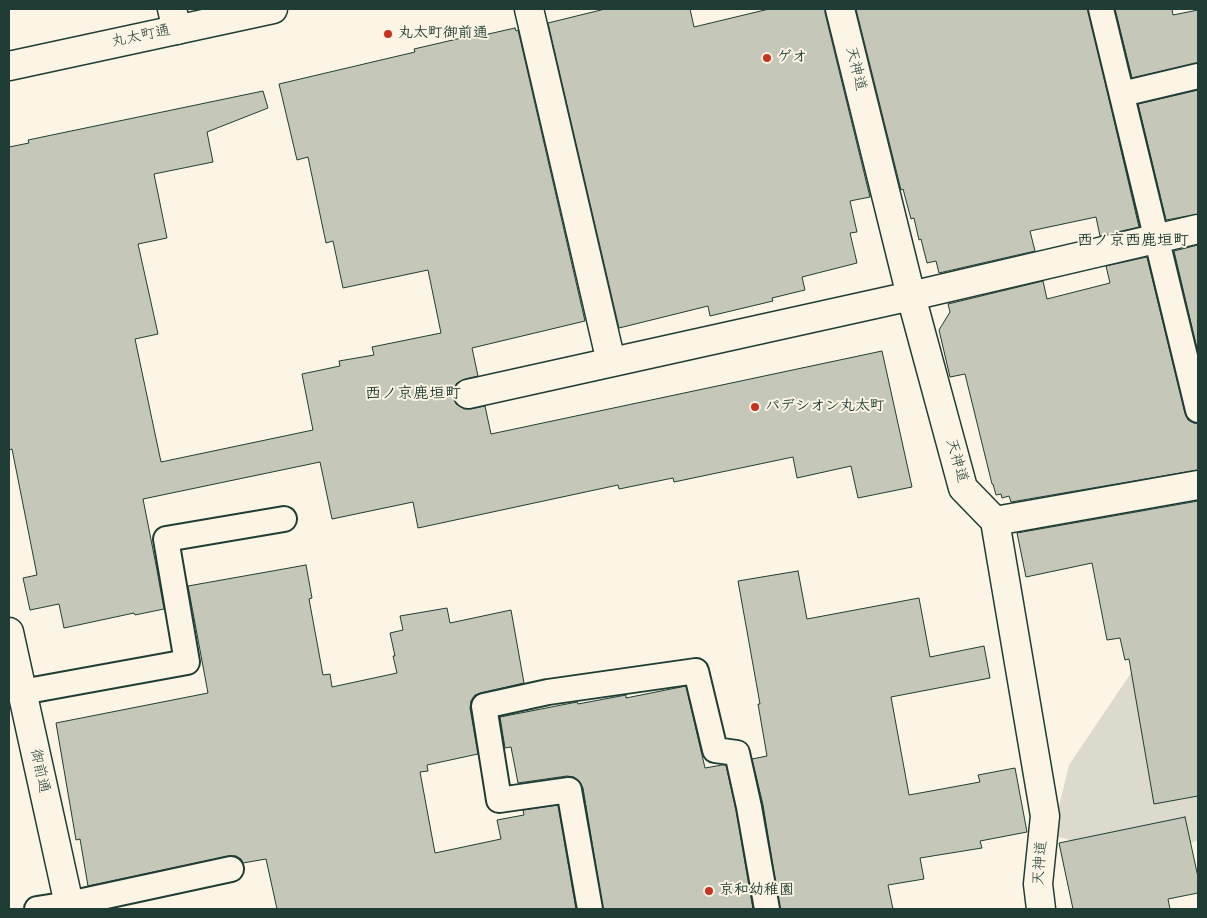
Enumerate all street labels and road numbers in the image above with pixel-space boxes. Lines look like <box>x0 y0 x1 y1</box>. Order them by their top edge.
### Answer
street label: 丸太町通 <box>110 22 172 52</box>
street label: 天神道 <box>841 45 869 93</box>
street label: 天神道 <box>941 437 971 485</box>
street label: 御前通 <box>26 747 52 795</box>
street label: 天神道 <box>1030 840 1052 886</box>

